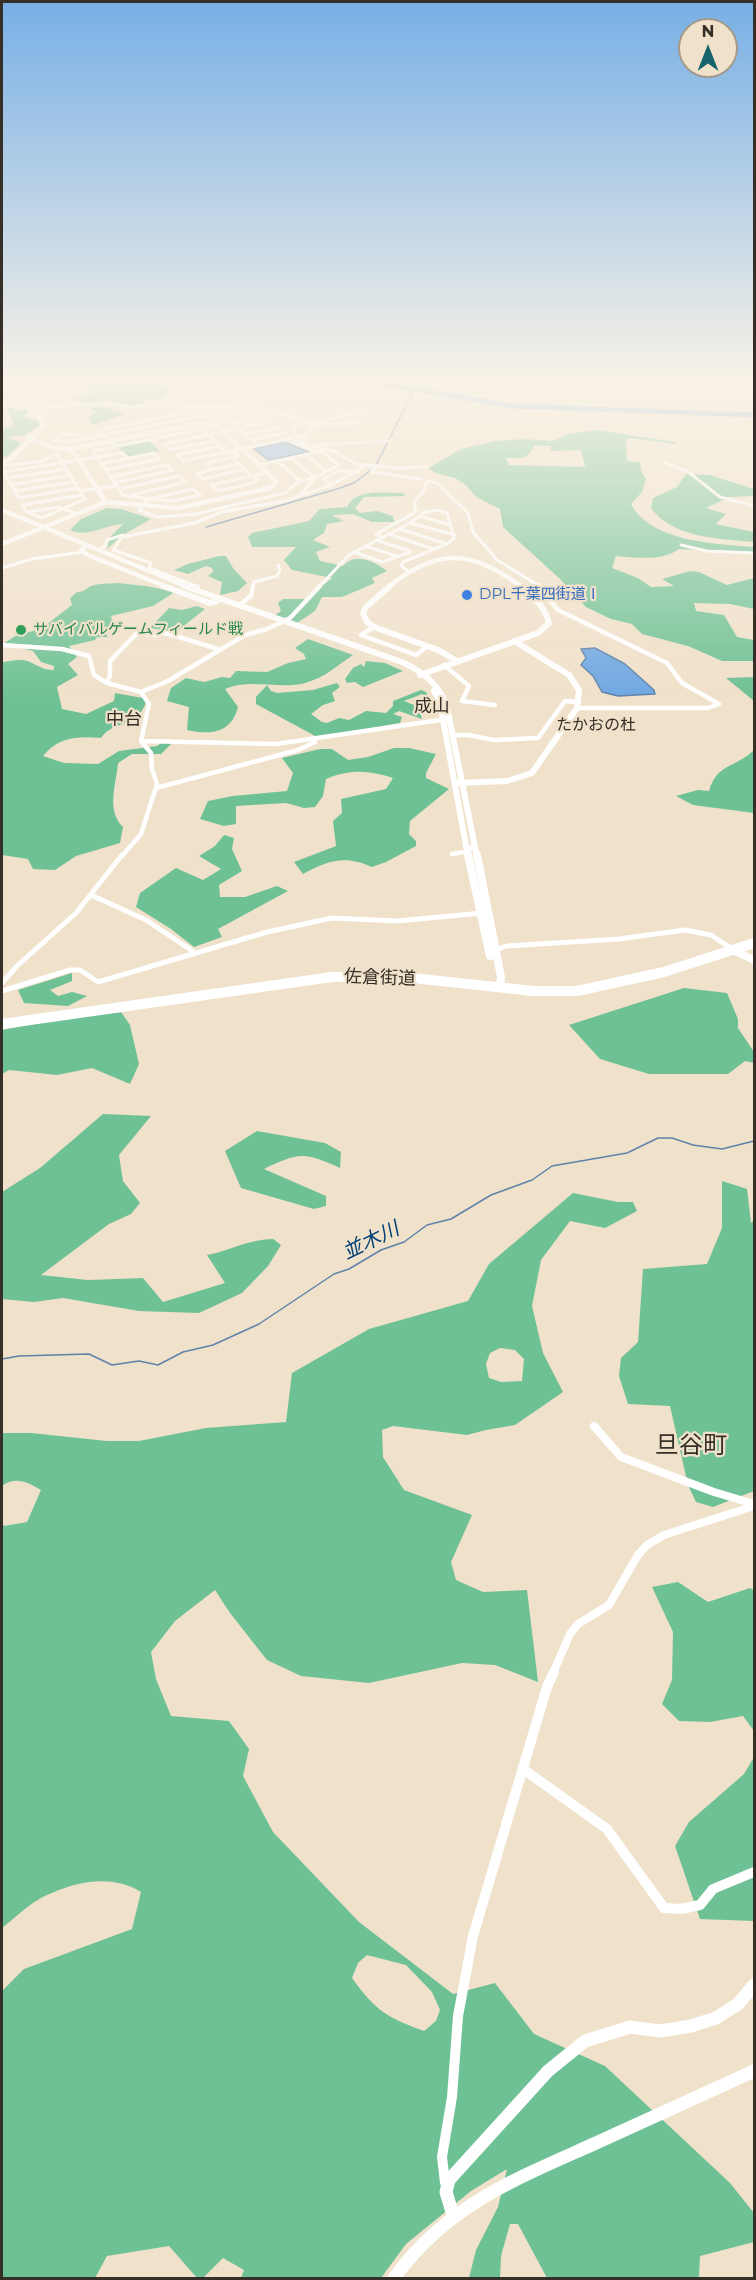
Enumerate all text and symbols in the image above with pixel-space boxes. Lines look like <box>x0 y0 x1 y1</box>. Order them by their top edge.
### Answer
north arrow <box>678 18 738 78</box>
text: N <box>702 22 714 41</box>
place label: DPL千葉四街道Ⅰ <box>479 586 601 604</box>
marker: DPL千葉四街道Ⅰ <box>460 588 474 602</box>
place label: サバイバルゲームフィールド戦 <box>33 621 243 639</box>
marker: サバイバルゲームフィールド戦 <box>14 623 28 637</box>
district label: 成山 <box>414 696 450 718</box>
district label: 中台 <box>106 709 142 731</box>
district label: たかおの杜 <box>556 715 636 735</box>
street label: 佐倉街道 <box>344 966 416 990</box>
water label: 並木川 <box>339 1217 403 1265</box>
district label: 旦谷町 <box>655 1432 727 1460</box>

